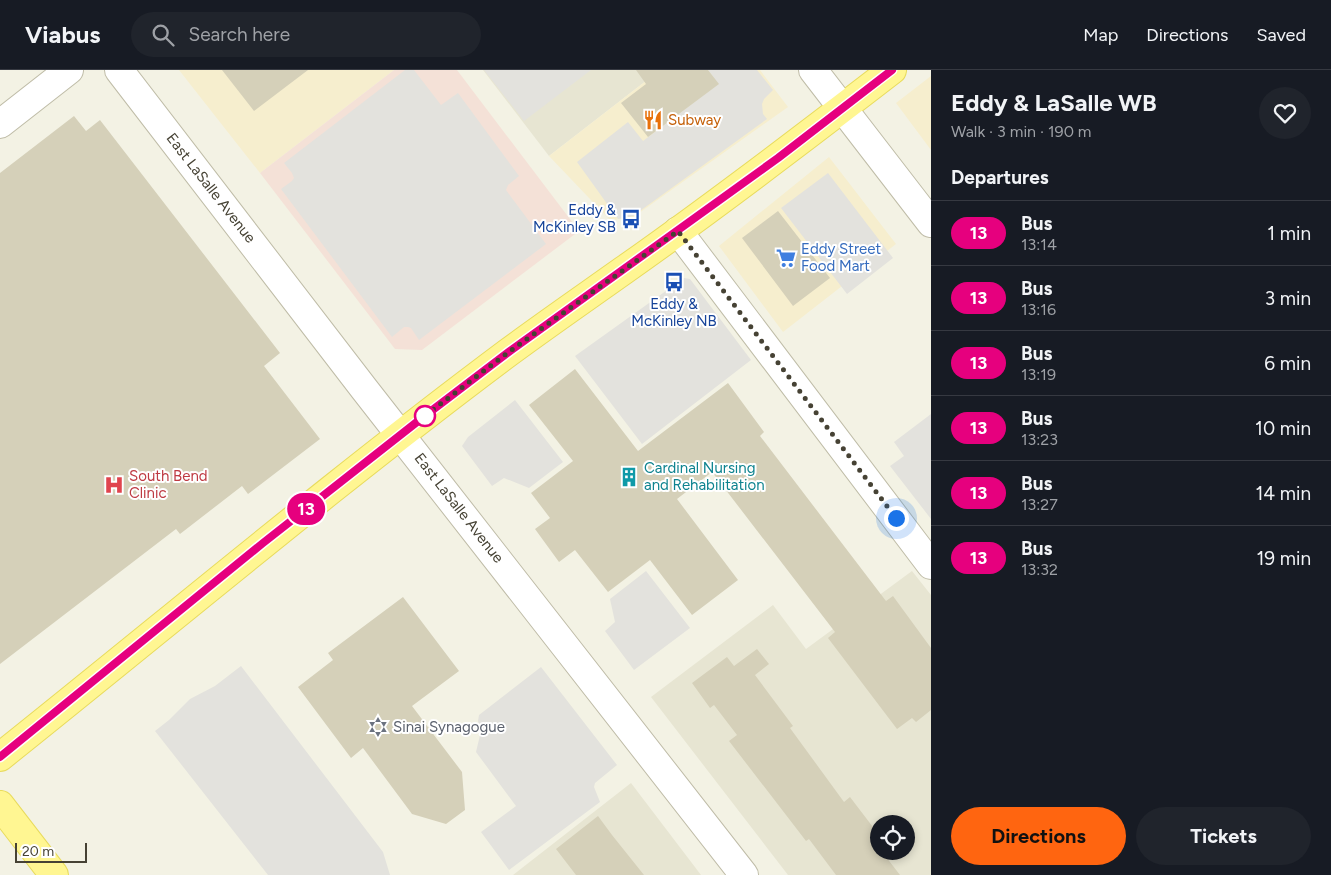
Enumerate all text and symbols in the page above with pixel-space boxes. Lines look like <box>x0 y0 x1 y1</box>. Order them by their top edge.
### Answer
search box <box>131 12 481 57</box>
text: Viabus <box>25 20 101 49</box>
icon: search <box>149 21 177 49</box>
text: Search here <box>189 23 290 46</box>
text: Map <box>1083 24 1118 46</box>
text: Directions <box>1146 24 1228 46</box>
text: Saved <box>1256 24 1306 46</box>
button: heart <box>1259 87 1311 139</box>
text: Eddy & LaSalle WB <box>951 88 1157 117</box>
restaurant icon: Subway <box>642 109 664 131</box>
place label: Subway <box>668 111 721 129</box>
text: Walk · 3 min · 190 m <box>951 122 1092 141</box>
street label: East LaSalle Avenue <box>163 129 259 247</box>
text: Departures <box>951 166 1049 189</box>
place label: Eddy & McKinley SB <box>533 201 616 236</box>
bus stop icon: Eddy & McKinley SB <box>620 208 642 230</box>
text: Bus <box>1021 212 1052 235</box>
text: 13 <box>970 222 987 244</box>
text: 1 min <box>1267 222 1311 245</box>
text: 13:14 <box>1021 235 1057 254</box>
place label: Eddy Street Food Mart <box>801 240 881 275</box>
supermarket icon: Eddy Street Food Mart <box>775 247 797 269</box>
bus stop icon: Eddy & McKinley NB <box>663 271 685 293</box>
text: Bus <box>1021 277 1052 300</box>
text: 13 <box>970 287 987 309</box>
text: 3 min <box>1265 287 1311 310</box>
place label: Eddy & McKinley NB <box>631 295 717 330</box>
text: 13:16 <box>1021 300 1056 319</box>
text: Bus <box>1021 342 1052 365</box>
text: 13 <box>970 352 987 374</box>
text: 6 min <box>1264 352 1311 375</box>
text: 13:19 <box>1021 365 1056 384</box>
unlabelled marker <box>414 405 436 427</box>
text: Bus <box>1021 407 1052 430</box>
text: 13 <box>970 417 987 439</box>
text: 10 min <box>1255 417 1311 440</box>
text: 13:23 <box>1021 430 1058 449</box>
street label: East LaSalle Avenue <box>411 449 507 567</box>
place label: Cardinal Nursing and Rehabilitation <box>644 459 765 494</box>
building icon: Cardinal Nursing and Rehabilitation <box>618 466 640 488</box>
place label: South Bend Clinic <box>129 467 208 502</box>
text: Bus <box>1021 472 1052 495</box>
hospital icon: South Bend Clinic <box>103 474 125 496</box>
text: 13 <box>970 482 987 504</box>
text: 14 min <box>1255 482 1311 505</box>
line badge: 13 <box>284 493 328 525</box>
text: 13:27 <box>1021 495 1058 514</box>
text: 13 <box>297 498 315 520</box>
your location <box>884 506 909 531</box>
text: Bus <box>1021 537 1052 560</box>
text: 13 <box>970 547 987 569</box>
text: 19 min <box>1257 547 1311 570</box>
text: 13:32 <box>1021 560 1058 579</box>
synagogue icon: Sinai Synagogue <box>367 716 389 738</box>
place label: Sinai Synagogue <box>393 718 505 736</box>
button: Directions <box>951 807 1126 865</box>
button: Tickets <box>1136 807 1311 865</box>
map controls <box>870 815 915 860</box>
button: locate <box>870 815 915 860</box>
scale bar <box>15 840 88 863</box>
text: 20 m <box>22 843 54 860</box>

